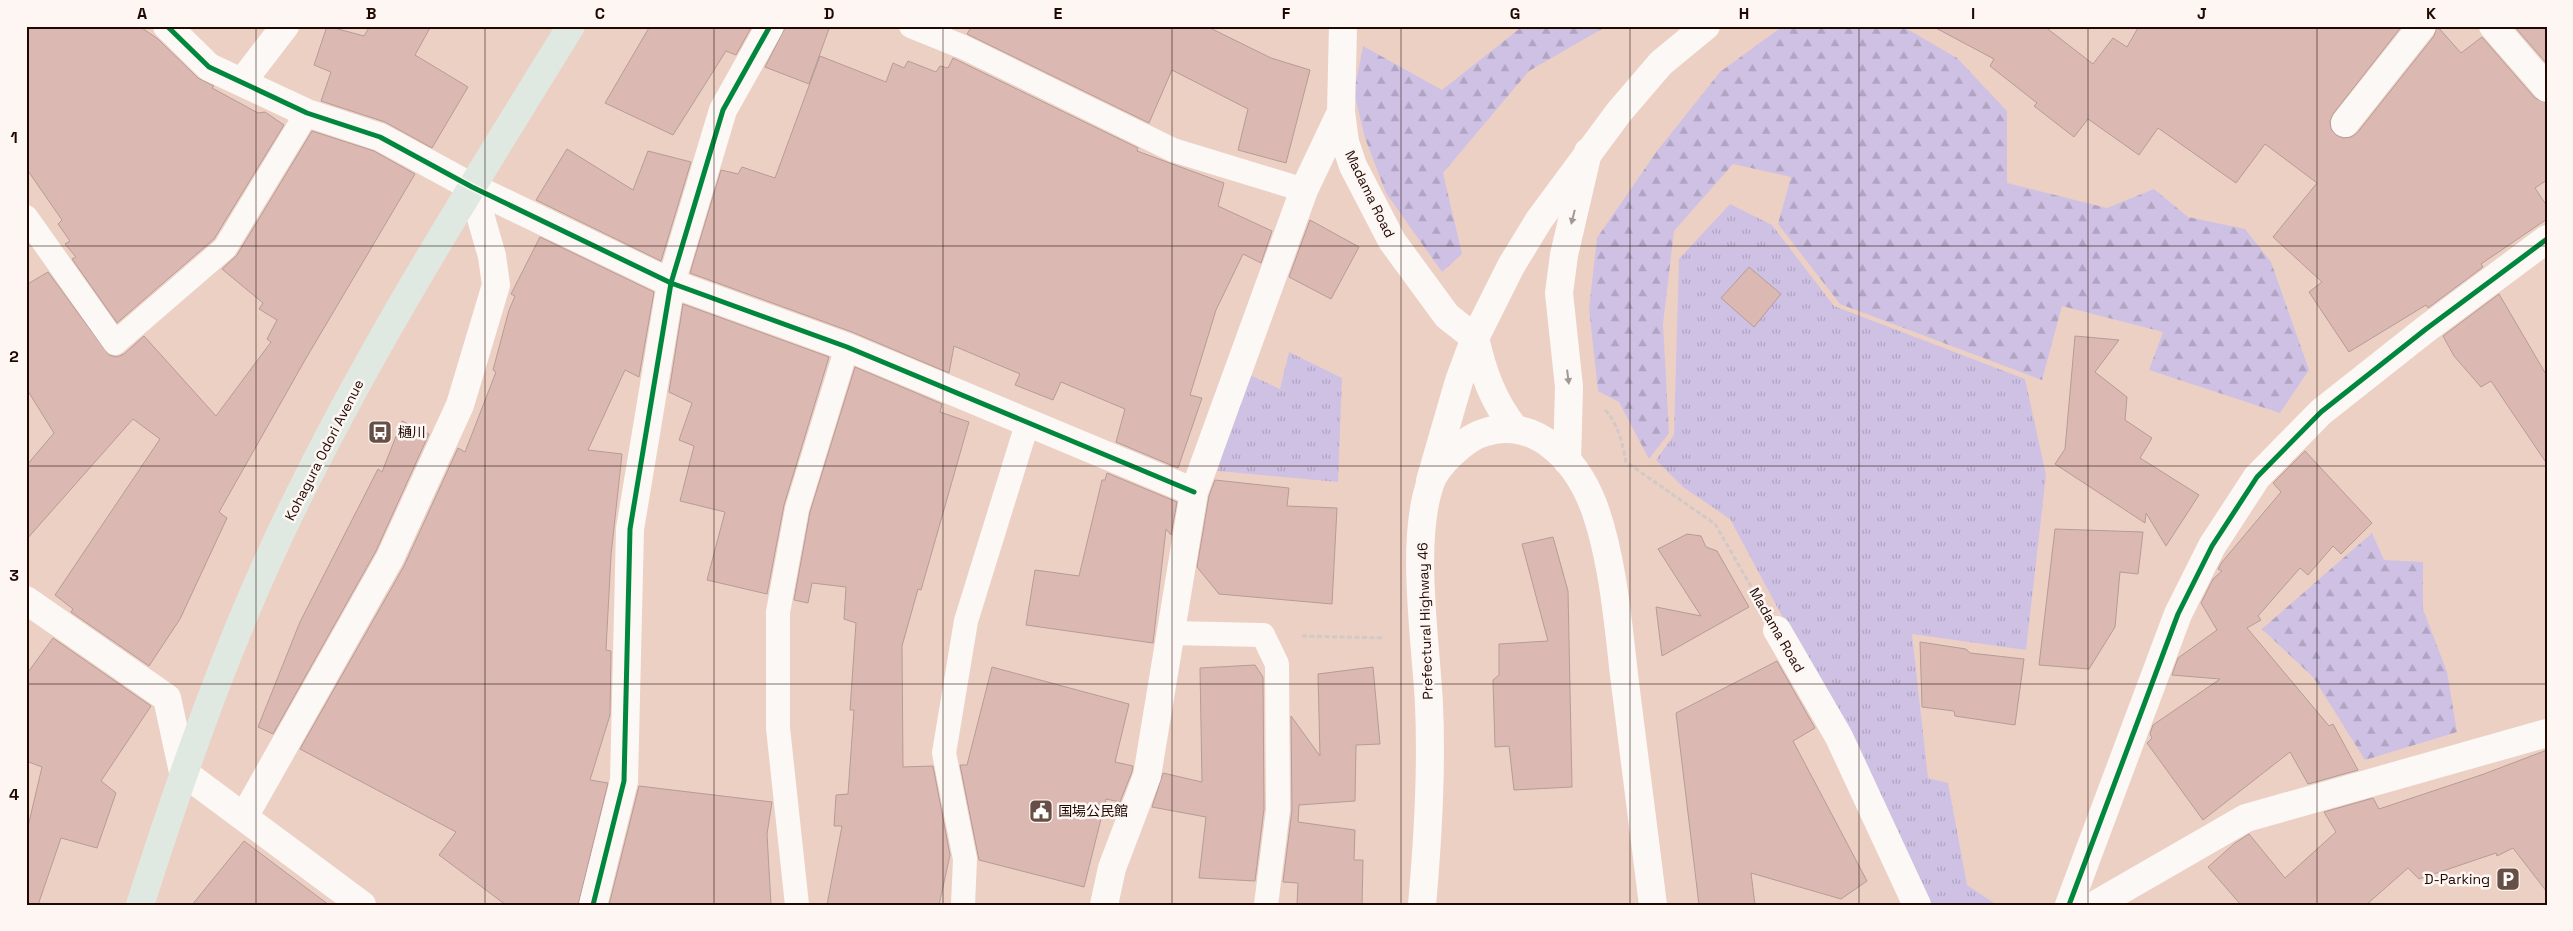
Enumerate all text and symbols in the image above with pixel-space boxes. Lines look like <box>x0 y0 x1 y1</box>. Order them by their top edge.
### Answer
text: A <box>137 3 147 24</box>
text: B <box>366 3 376 24</box>
text: C <box>595 3 605 24</box>
text: D <box>824 3 834 24</box>
text: E <box>1054 3 1063 24</box>
text: F <box>1282 3 1291 24</box>
text: G <box>1510 3 1520 24</box>
text: H <box>1739 3 1749 24</box>
text: I <box>1971 3 1975 24</box>
text: J <box>2197 3 2207 24</box>
text: K <box>2426 3 2436 24</box>
text: 1 <box>10 127 18 148</box>
street label: Madama Road <box>1341 147 1399 241</box>
one-way arrow <box>1569 209 1577 224</box>
text: 2 <box>9 346 19 367</box>
one-way arrow <box>1564 370 1572 386</box>
street label: Kohagura Odori Avenue <box>281 376 367 524</box>
bus stop icon: 樋川 <box>367 419 393 445</box>
place label: 樋川 <box>398 423 426 441</box>
street label: Prefectural Highway 46 <box>1413 542 1437 700</box>
text: 3 <box>9 565 19 586</box>
street label: Madama Road <box>1745 584 1809 676</box>
text: 4 <box>9 784 19 805</box>
public building icon: 国場公民館 <box>1028 798 1054 824</box>
place label: 国場公民館 <box>1058 802 1128 820</box>
parking icon: D-Parking <box>2495 866 2521 892</box>
place label: D-Parking <box>2424 870 2490 888</box>

